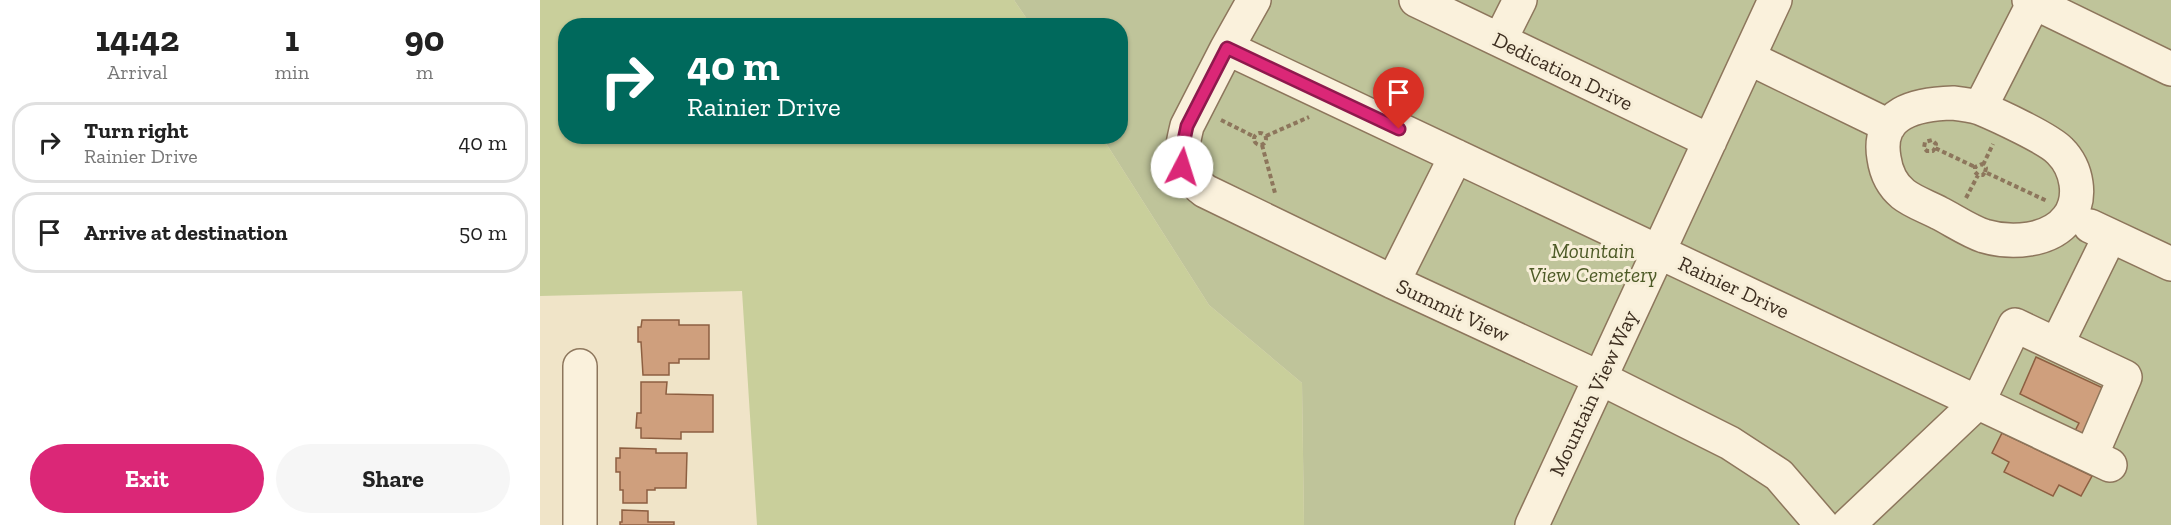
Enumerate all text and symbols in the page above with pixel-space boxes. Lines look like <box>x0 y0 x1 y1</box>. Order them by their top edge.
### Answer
text: 14:42 <box>95 17 179 60</box>
text: 1 <box>285 17 299 60</box>
text: 90 <box>405 17 445 60</box>
street label: Dedication Drive <box>1489 26 1637 116</box>
text: 40 m <box>687 40 780 91</box>
icon: right <box>588 42 666 120</box>
text: Arrival <box>107 60 168 84</box>
text: min <box>275 60 309 84</box>
text: m <box>416 60 433 84</box>
pin <box>1373 67 1424 129</box>
icon: arrive <box>1382 76 1415 109</box>
text: Rainier Drive <box>687 91 841 123</box>
text: Turn right <box>84 117 188 144</box>
icon: right <box>33 126 66 159</box>
text: 40 m <box>458 129 507 156</box>
position arrow <box>1150 135 1214 199</box>
text: Rainier Drive <box>84 144 198 168</box>
icon: arrive <box>33 216 66 249</box>
text: Arrive at destination <box>84 219 287 246</box>
text: 50 m <box>459 219 507 246</box>
park label: Mountain View Cemetery <box>1529 238 1657 287</box>
street label: Rainier Drive <box>1675 250 1794 324</box>
street label: Summit View <box>1393 273 1513 347</box>
street label: Mountain View Way <box>1544 306 1642 480</box>
button: Exit <box>30 444 264 513</box>
button: Share <box>276 444 510 513</box>

